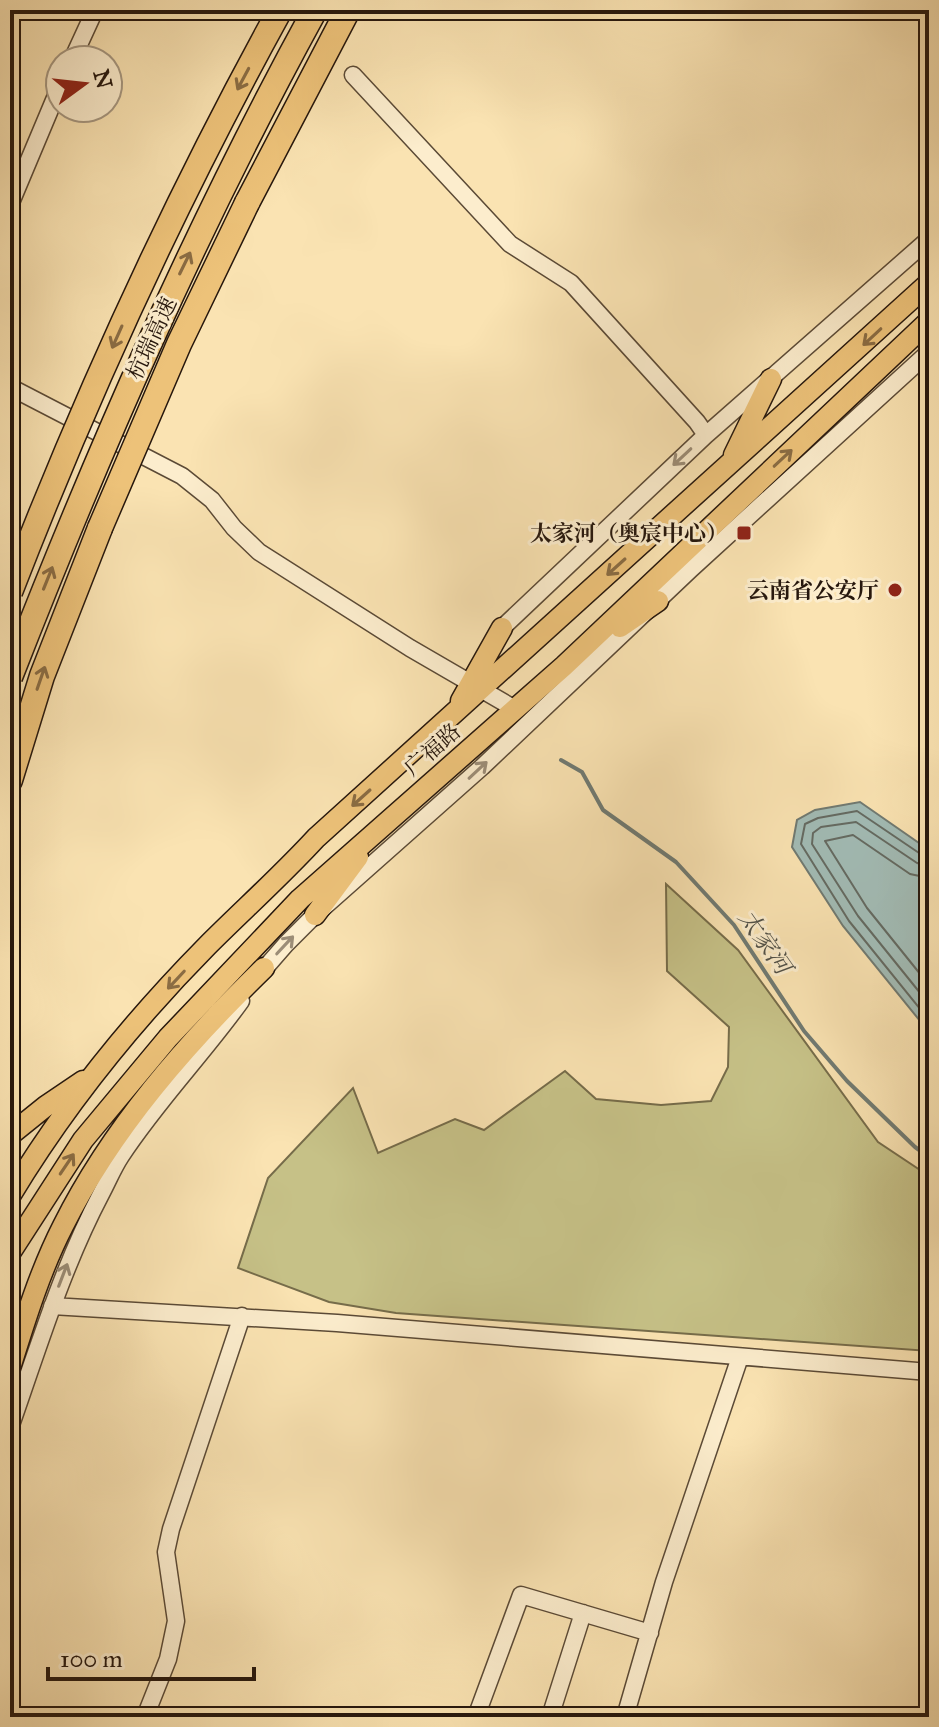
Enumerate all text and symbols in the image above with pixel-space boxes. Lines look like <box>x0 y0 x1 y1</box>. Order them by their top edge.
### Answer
north arrow <box>44 44 124 124</box>
text: N <box>87 66 118 92</box>
one-way arrow <box>235 67 251 90</box>
one-way arrow <box>179 252 194 275</box>
street label: 杭瑞高速 <box>121 293 182 384</box>
one-way arrow <box>108 325 123 349</box>
one-way arrow <box>862 327 882 346</box>
one-way arrow <box>672 447 692 465</box>
one-way arrow <box>773 449 792 468</box>
place label: 太家河（奥宸中心） <box>530 520 728 547</box>
marker: 太家河（奥宸中心） <box>735 524 753 542</box>
one-way arrow <box>607 558 627 576</box>
one-way arrow <box>42 566 57 591</box>
place label: 云南省公安厅 <box>747 577 879 604</box>
marker: 云南省公安厅 <box>886 581 904 599</box>
one-way arrow <box>35 666 50 691</box>
street label: 广福路 <box>399 718 466 781</box>
one-way arrow <box>468 761 488 780</box>
one-way arrow <box>352 788 372 806</box>
water label: 太家河 <box>732 904 800 983</box>
one-way arrow <box>276 935 295 955</box>
one-way arrow <box>166 970 185 990</box>
one-way arrow <box>58 1153 75 1175</box>
one-way arrow <box>57 1263 71 1288</box>
scale bar <box>48 1631 254 1681</box>
text: 100 m <box>60 1644 123 1674</box>

